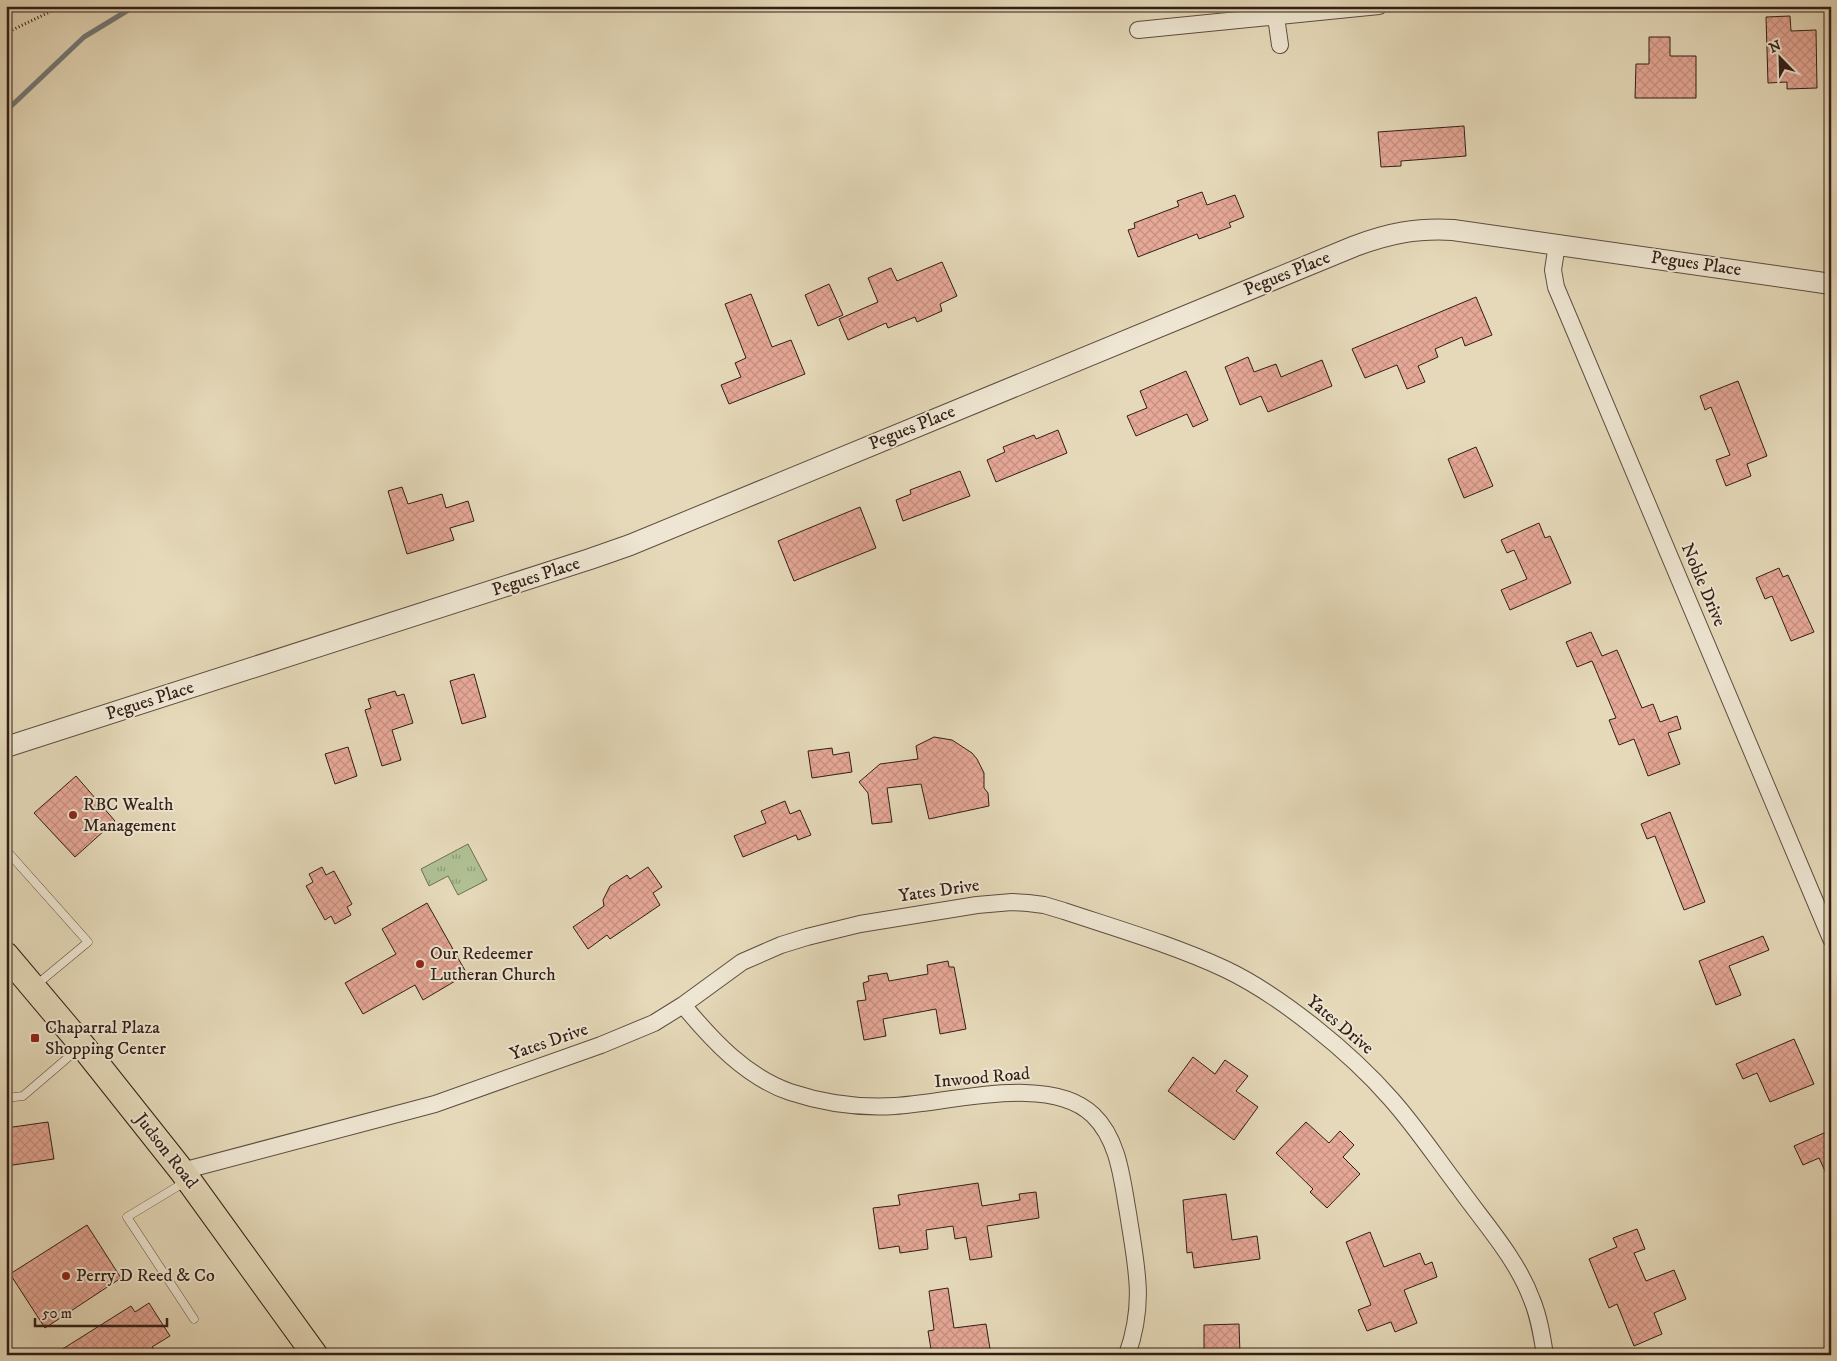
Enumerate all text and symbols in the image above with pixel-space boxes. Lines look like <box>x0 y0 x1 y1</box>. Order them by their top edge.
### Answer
north arrow <box>1754 32 1804 82</box>
text: N <box>1767 36 1785 57</box>
street label: Pegues Place <box>1241 247 1333 301</box>
street label: Pegues Place <box>1649 247 1743 281</box>
street label: Pegues Place <box>866 401 958 455</box>
street label: Noble Drive <box>1676 540 1730 630</box>
street label: Pegues Place <box>489 552 583 602</box>
street label: Pegues Place <box>103 676 197 726</box>
place label: RBC Wealth Management <box>83 794 177 837</box>
marker: RBC Wealth Management <box>67 809 79 821</box>
street label: Yates Drive <box>897 874 981 908</box>
place label: Our Redeemer Lutheran Church <box>430 943 556 986</box>
marker: Our Redeemer Lutheran Church <box>414 958 426 970</box>
street label: Yates Drive <box>1302 991 1378 1059</box>
place label: Chaparral Plaza Shopping Center <box>45 1017 166 1060</box>
street label: Yates Drive <box>507 1018 591 1066</box>
marker: Chaparral Plaza Shopping Center <box>29 1032 41 1044</box>
street label: Inwood Road <box>933 1063 1031 1093</box>
street label: Judson Road <box>128 1107 202 1193</box>
place label: Perry D Reed & Co <box>76 1265 215 1287</box>
marker: Perry D Reed & Co <box>60 1270 72 1282</box>
scale bar <box>35 1296 168 1328</box>
text: 50 m <box>42 1304 72 1323</box>

